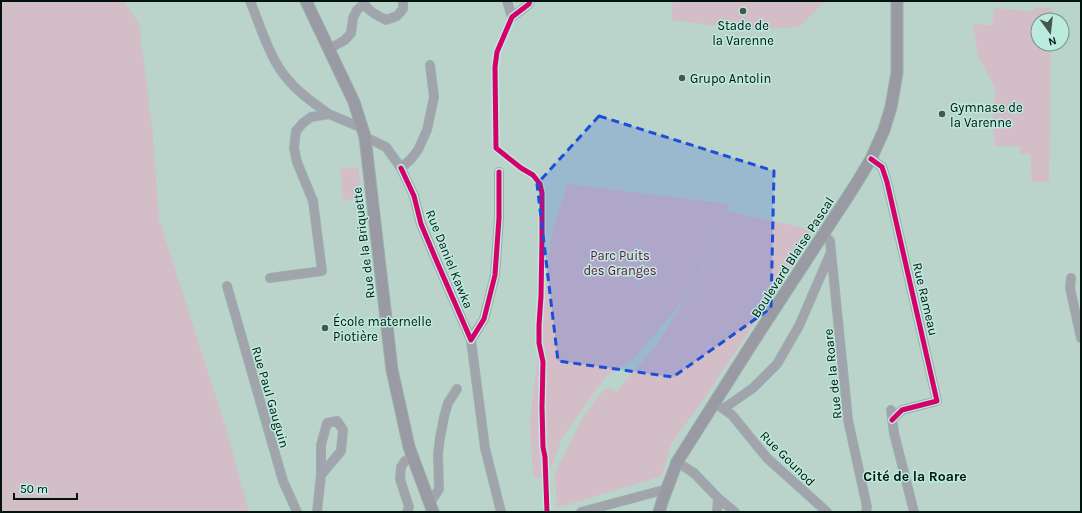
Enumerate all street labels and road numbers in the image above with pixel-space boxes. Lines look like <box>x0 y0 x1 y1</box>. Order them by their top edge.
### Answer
street label: Rue de la Briquette <box>349 186 379 300</box>
street label: Boulevard Blaise Pascal <box>748 194 837 320</box>
street label: Rue Daniel Kawka <box>423 208 476 311</box>
street label: Rue Rameau <box>910 261 941 337</box>
street label: Rue de la Roare <box>820 328 845 420</box>
street label: Rue Paul Gauguin <box>249 345 292 450</box>
street label: Rue Gounod <box>757 428 818 489</box>

